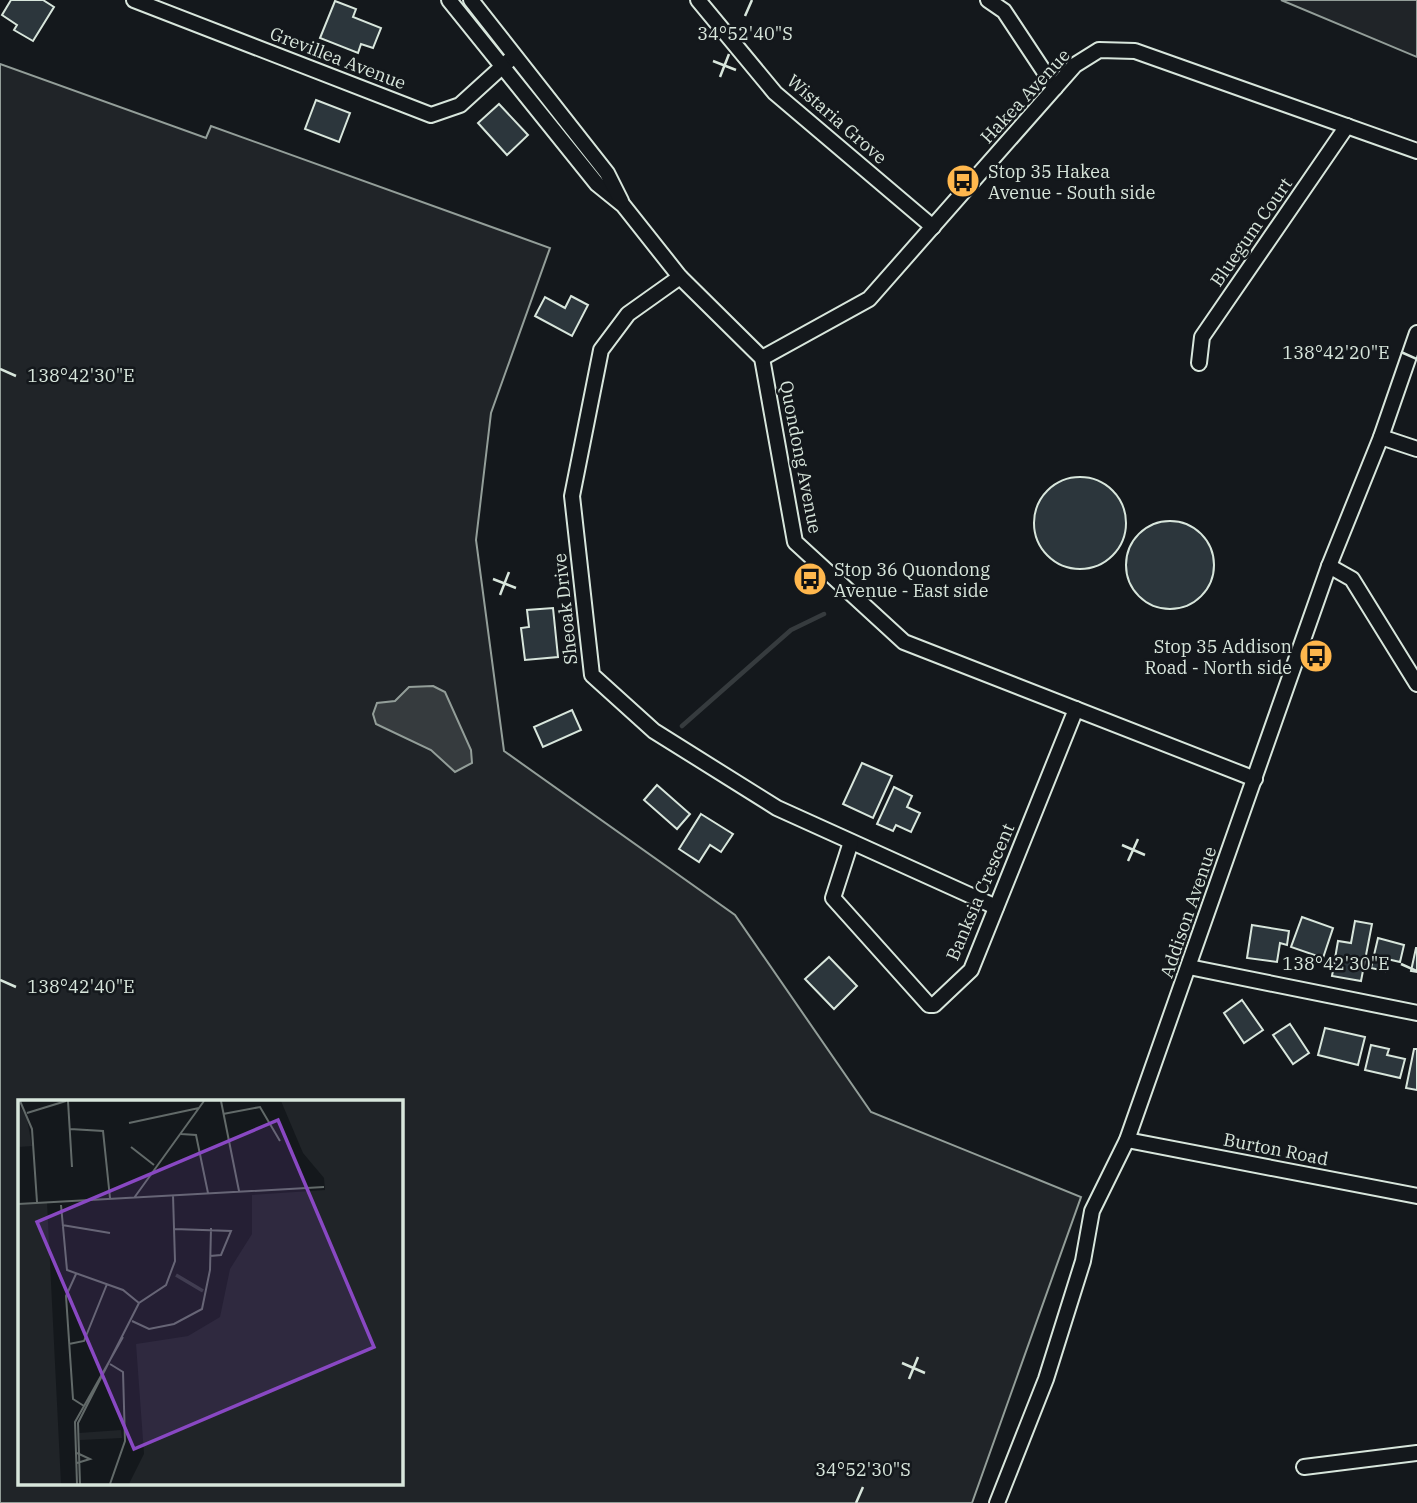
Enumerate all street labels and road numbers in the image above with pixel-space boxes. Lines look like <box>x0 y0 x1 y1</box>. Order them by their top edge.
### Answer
street label: Grevillea Avenue <box>267 21 409 95</box>
street label: Hakea Avenue <box>975 44 1075 148</box>
street label: Wistaria Grove <box>782 69 892 169</box>
street label: Bluegum Court <box>1205 173 1297 291</box>
street label: Quondong Avenue <box>775 378 827 536</box>
street label: Sheoak Drive <box>548 552 582 666</box>
street label: Banksia Crescent <box>941 820 1019 964</box>
street label: Addison Avenue <box>1155 843 1221 981</box>
street label: Burton Road <box>1222 1128 1330 1170</box>

